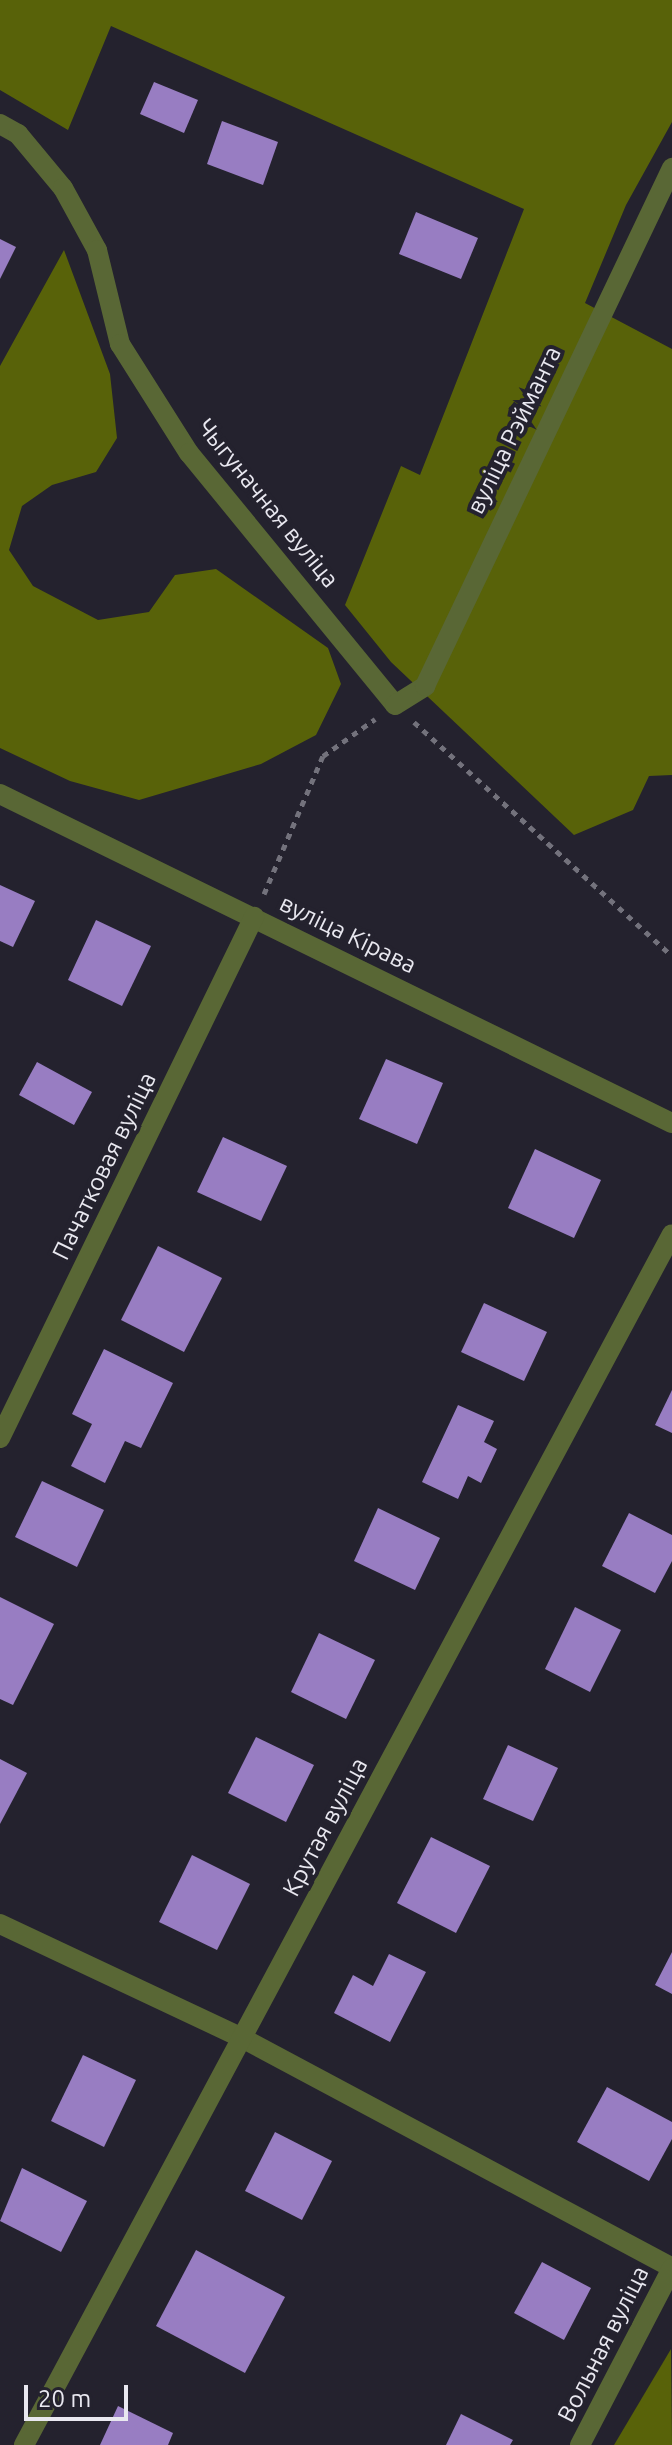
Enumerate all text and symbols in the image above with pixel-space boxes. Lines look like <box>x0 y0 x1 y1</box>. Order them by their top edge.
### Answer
street label: вуліца Рэйманта <box>461 341 567 519</box>
street label: Чыгуначная вуліца <box>191 413 345 593</box>
street label: вуліца Кірава <box>275 889 421 979</box>
street label: Пачатковая вуліца <box>46 1068 162 1264</box>
street label: Крутая вуліца <box>276 1753 374 1901</box>
street label: Вольная вуліца <box>551 2261 655 2427</box>
scale bar <box>28 2369 132 2419</box>
text: 20 m <box>38 2385 91 2412</box>

